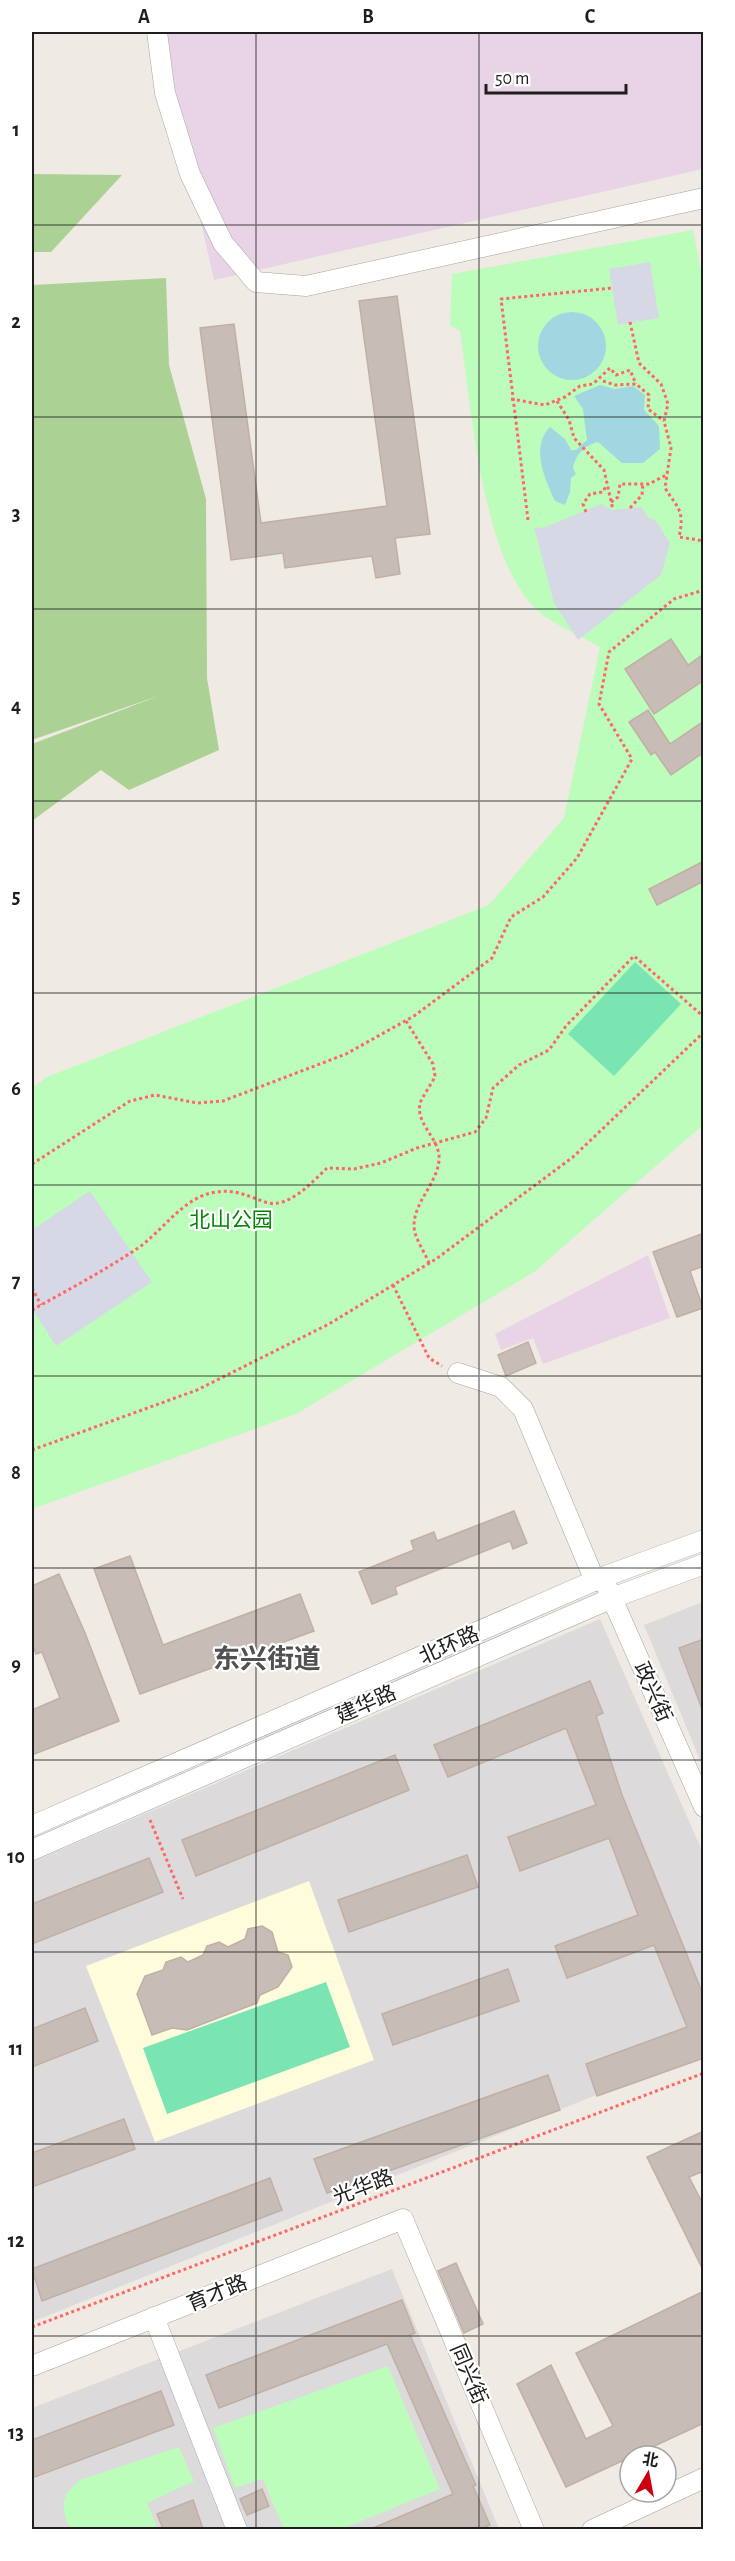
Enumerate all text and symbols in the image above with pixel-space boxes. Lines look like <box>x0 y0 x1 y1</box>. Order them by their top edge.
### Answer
text: A <box>138 7 150 27</box>
text: B <box>362 7 374 27</box>
text: C <box>585 7 596 27</box>
scale bar <box>486 57 626 95</box>
text: 50 m <box>495 70 529 88</box>
text: 1 <box>12 120 20 140</box>
text: 2 <box>11 312 21 332</box>
text: 3 <box>12 504 20 524</box>
text: 4 <box>11 696 21 716</box>
text: 5 <box>12 887 20 907</box>
text: 6 <box>11 1079 21 1099</box>
park label: 北山公园 <box>189 1209 273 1231</box>
text: 7 <box>12 1271 21 1291</box>
text: 8 <box>11 1463 21 1483</box>
street label: 北环路 <box>416 1622 482 1668</box>
district label: 东兴街道 <box>213 1644 321 1673</box>
text: 9 <box>11 1655 21 1675</box>
street label: 政兴街 <box>630 1659 676 1725</box>
street label: 建华路 <box>333 1681 399 1727</box>
text: 10 <box>7 1847 25 1867</box>
text: 11 <box>9 2039 23 2059</box>
street label: 光华路 <box>330 2165 396 2209</box>
text: 12 <box>8 2231 24 2251</box>
street label: 育才路 <box>184 2271 250 2315</box>
street label: 同兴街 <box>447 2341 491 2407</box>
text: 13 <box>8 2423 24 2443</box>
north arrow <box>618 2444 678 2504</box>
text: 北 <box>641 2450 660 2469</box>

